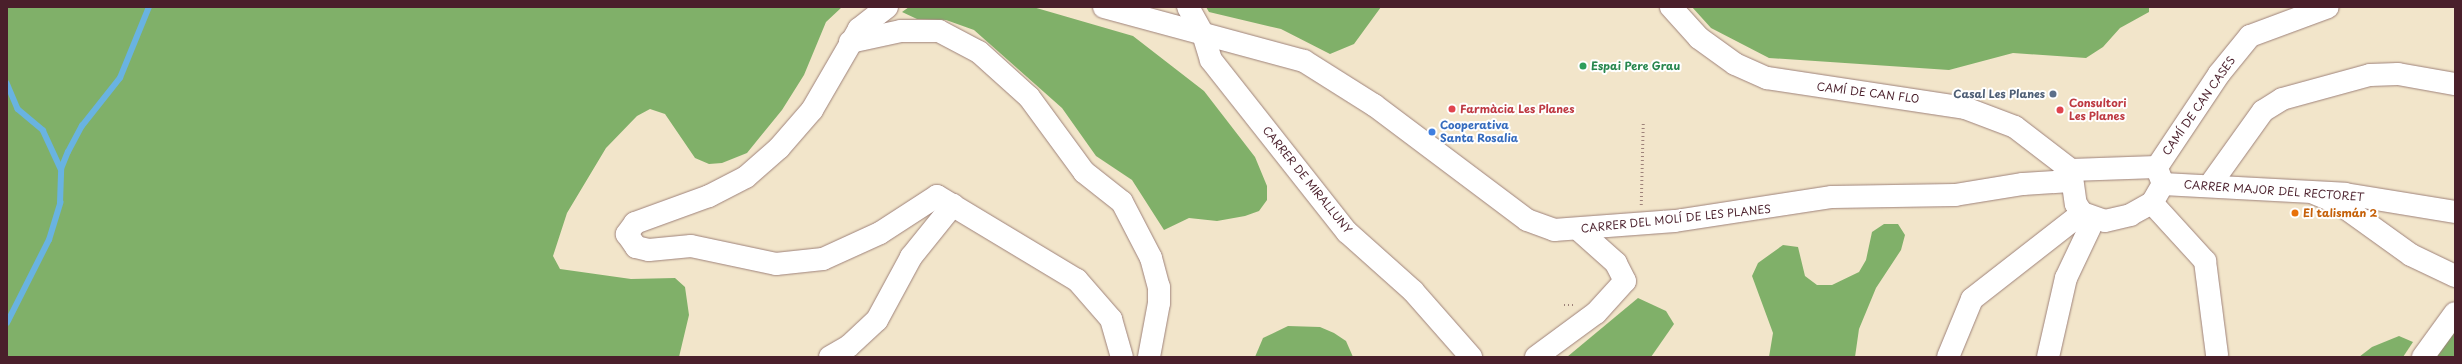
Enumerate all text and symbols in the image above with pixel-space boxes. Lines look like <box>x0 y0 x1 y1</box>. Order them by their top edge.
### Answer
street label: CAMÍ DE CAN CASES <box>2159 53 2239 159</box>
place label: Espai Pere Grau <box>1591 59 1680 73</box>
marker: Espai Pere Grau <box>1578 61 1588 71</box>
street label: CAMÍ DE CAN FLO <box>1816 80 1920 106</box>
place label: Casal Les Planes <box>1952 87 2045 101</box>
marker: Casal Les Planes <box>2048 89 2058 99</box>
place label: Consultori Les Planes <box>2069 97 2126 123</box>
place label: Farmàcia Les Planes <box>1460 102 1575 116</box>
marker: Farmàcia Les Planes <box>1447 104 1457 114</box>
marker: Consultori Les Planes <box>2054 104 2066 116</box>
place label: Cooperativa Santa Rosalia <box>1440 119 1518 145</box>
street label: CARRER DE MIRALLUNY <box>1260 124 1354 236</box>
marker: Cooperativa Santa Rosalia <box>1427 127 1437 137</box>
street label: CARRER MAJOR DEL RECTORET <box>2183 178 2365 204</box>
street label: CARRER DEL MOLÍ DE LES PLANES <box>1578 202 1774 236</box>
place label: El talismán 2 <box>2303 206 2377 220</box>
marker: El talismán 2 <box>2290 208 2300 218</box>

